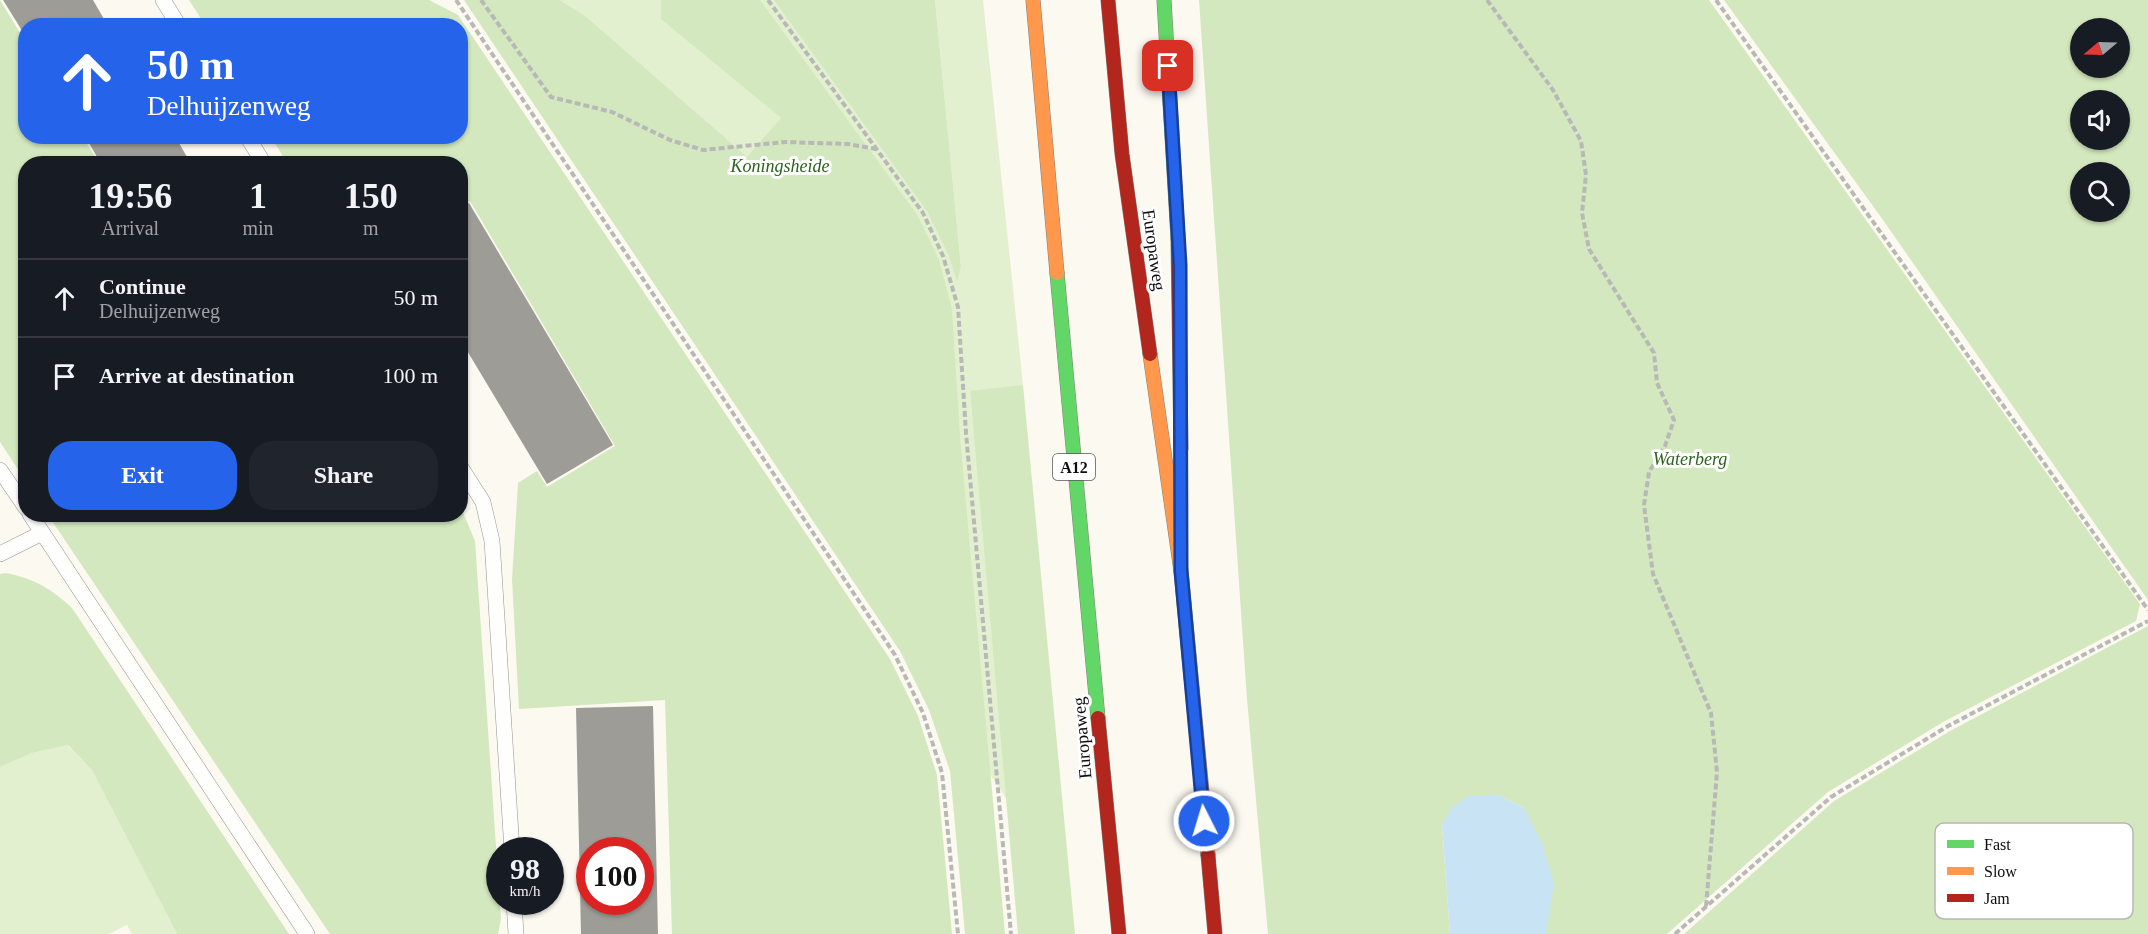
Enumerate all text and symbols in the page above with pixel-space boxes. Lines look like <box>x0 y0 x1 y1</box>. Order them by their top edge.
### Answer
north arrow <box>2070 18 2130 78</box>
map controls <box>2070 18 2130 222</box>
pin <box>1142 40 1193 91</box>
icon: ahead <box>48 42 126 120</box>
text: 50 m <box>147 42 235 88</box>
icon: arrive <box>1151 49 1184 82</box>
button: sound <box>2070 90 2130 150</box>
text: Delhuijzenweg <box>147 91 310 121</box>
park label: Koningsheide <box>730 156 830 176</box>
button: search <box>2070 162 2130 222</box>
text: 19:56 <box>88 176 172 216</box>
text: 1 <box>249 176 267 216</box>
text: 150 <box>344 176 398 216</box>
street label: Europaweg <box>1138 208 1170 292</box>
text: Arrival <box>101 217 159 239</box>
text: min <box>242 217 274 239</box>
text: m <box>363 217 379 239</box>
text: Continue <box>99 274 186 299</box>
icon: ahead <box>48 282 81 315</box>
text: 50 m <box>393 285 438 310</box>
text: Delhuijzenweg <box>99 300 220 322</box>
icon: arrive <box>48 360 81 393</box>
text: Arrive at destination <box>99 363 295 388</box>
text: 100 m <box>382 363 438 388</box>
button: Exit <box>48 441 237 510</box>
button: Share <box>249 441 438 510</box>
park label: Waterberg <box>1653 449 1727 469</box>
road number: A12 <box>1053 454 1095 480</box>
street label: Europaweg <box>1068 696 1096 780</box>
position arrow <box>1172 789 1236 853</box>
legend <box>1935 823 2133 919</box>
text: Fast <box>1984 836 2011 853</box>
speed limit sign: 100 <box>576 837 654 915</box>
text: 98 <box>510 852 540 885</box>
text: Slow <box>1984 863 2017 880</box>
text: km/h <box>510 883 540 899</box>
text: Jam <box>1984 890 2010 907</box>

